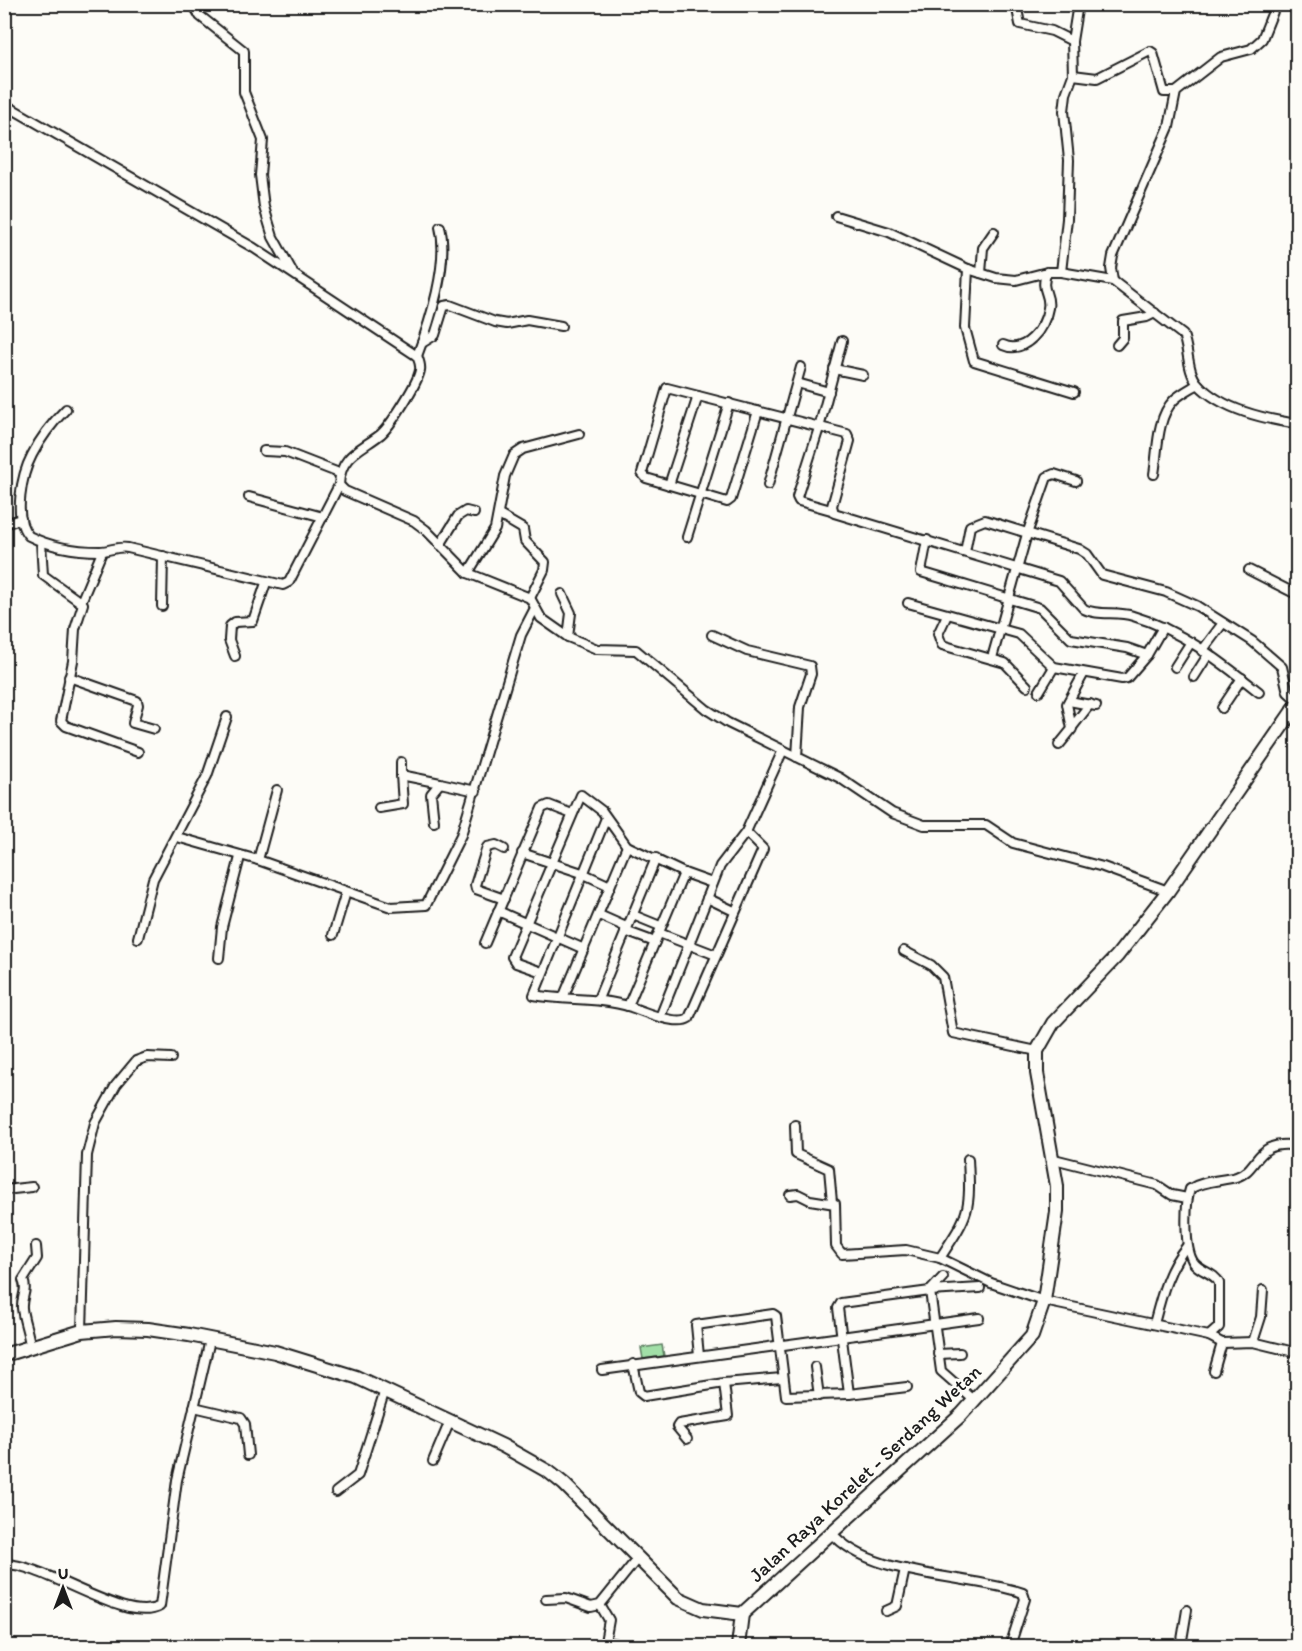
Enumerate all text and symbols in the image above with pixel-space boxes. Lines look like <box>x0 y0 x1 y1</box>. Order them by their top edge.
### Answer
street label: Jalan Raya Korelet - Serdang Wetan <box>744 1359 986 1587</box>
north arrow <box>33 1558 93 1618</box>
text: U <box>58 1564 68 1583</box>

